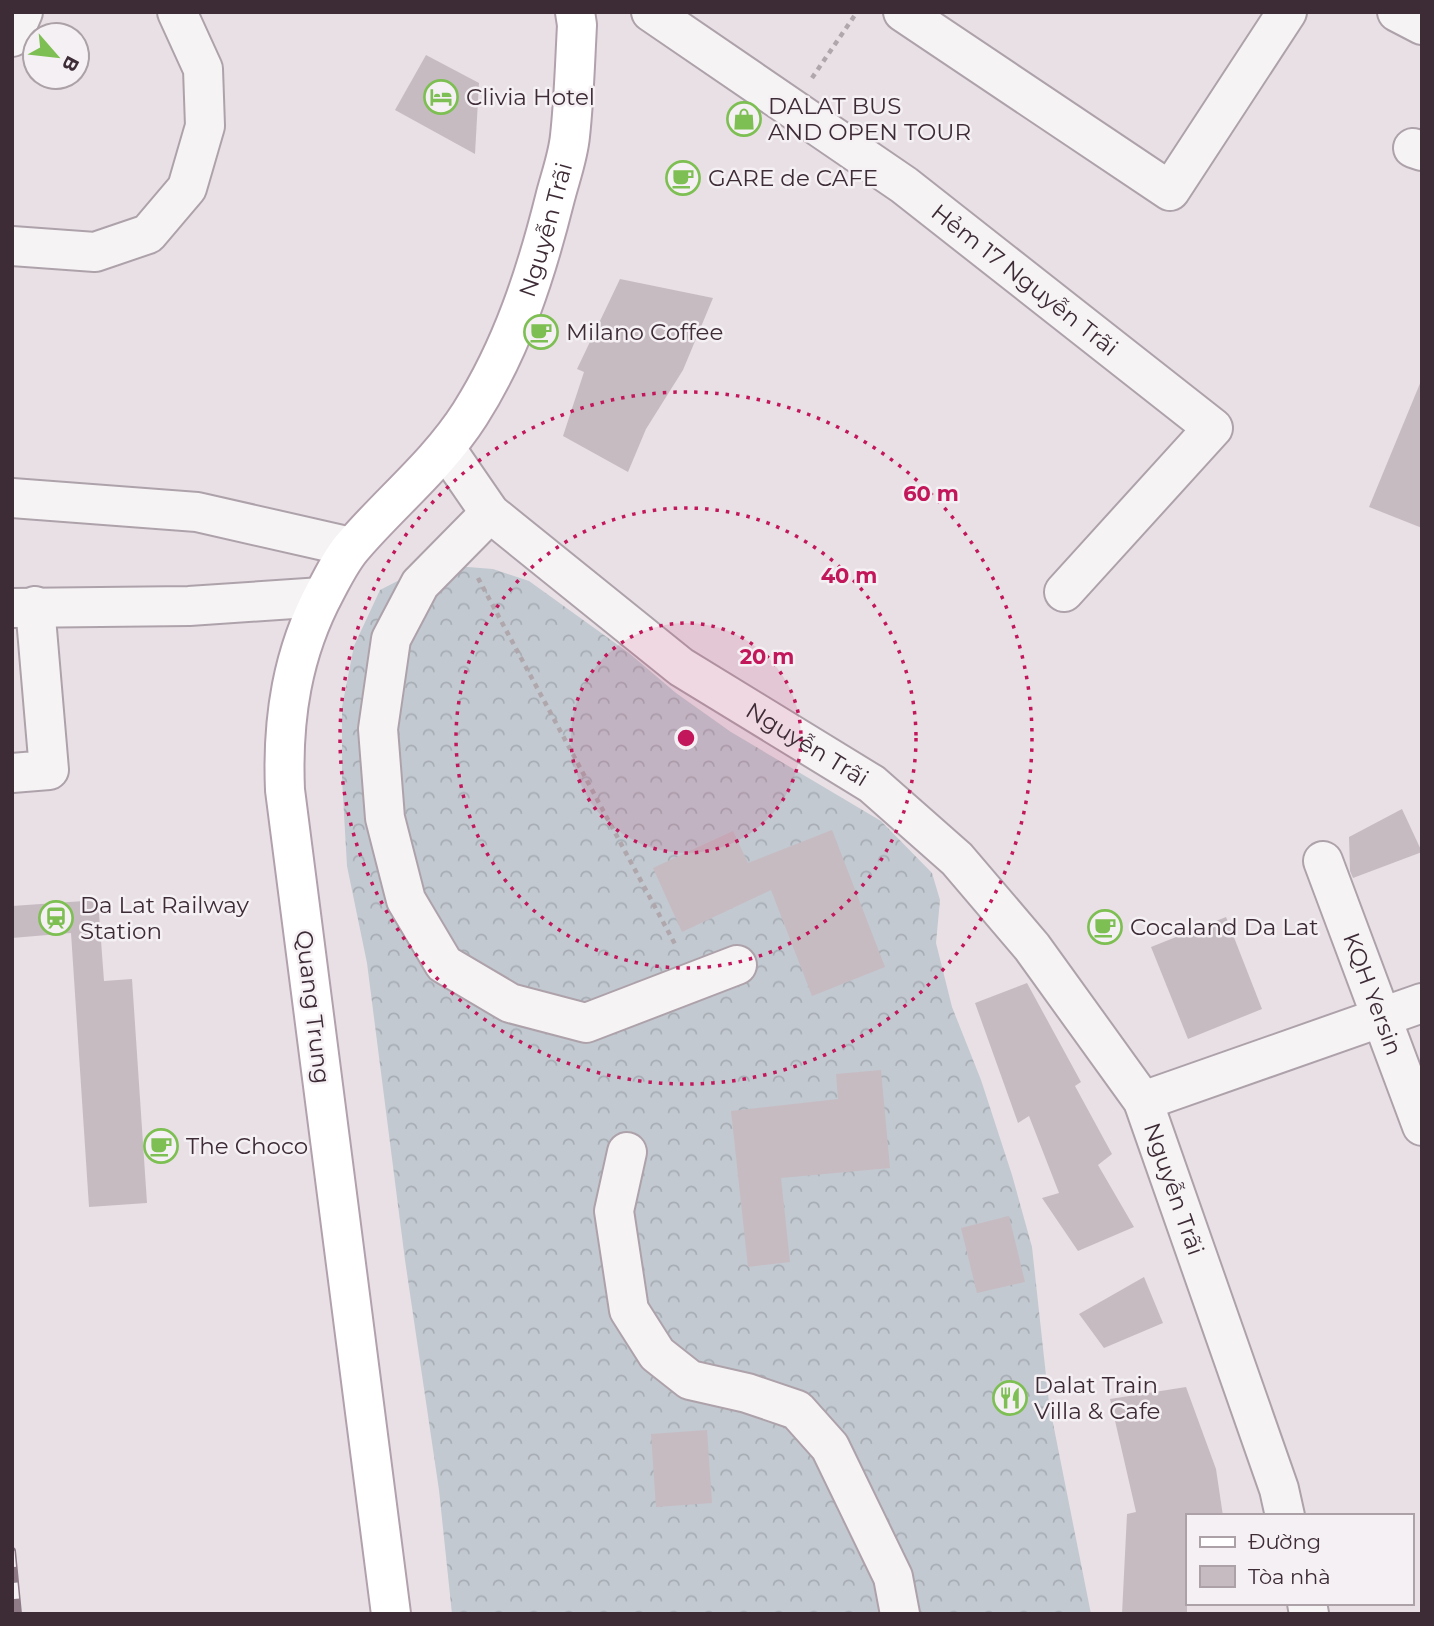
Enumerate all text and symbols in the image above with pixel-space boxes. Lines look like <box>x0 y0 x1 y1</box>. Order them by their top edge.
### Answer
north arrow <box>21 21 91 91</box>
text: B <box>57 52 84 76</box>
hotel icon: Clivia Hotel <box>422 78 460 116</box>
place label: Clivia Hotel <box>466 83 595 111</box>
place label: DALAT BUS AND OPEN TOUR <box>768 92 971 146</box>
shop icon: DALAT BUS AND OPEN TOUR <box>725 100 763 138</box>
street label: Nguyễn Trãi <box>513 159 578 301</box>
cafe icon: GARE de CAFE <box>664 159 702 197</box>
place label: GARE de CAFE <box>708 164 878 192</box>
street label: Hẻm 17 Nguyễn Trãi <box>926 198 1123 362</box>
cafe icon: Milano Coffee <box>522 313 560 351</box>
place label: Milano Coffee <box>566 318 723 346</box>
text: 60 m <box>903 481 959 506</box>
text: 40 m <box>821 563 877 588</box>
text: 20 m <box>740 644 794 669</box>
street label: Nguyễn Trãi <box>741 696 874 792</box>
centre of rings <box>674 726 698 750</box>
place label: Da Lat Railway Station <box>80 891 249 945</box>
station icon: Da Lat Railway Station <box>37 899 75 937</box>
cafe icon: Cocaland Da Lat <box>1086 908 1124 946</box>
place label: Cocaland Da Lat <box>1130 913 1319 941</box>
street label: Quang Trung <box>290 929 336 1085</box>
street label: KQH Yersin <box>1337 929 1408 1059</box>
street label: Nguyễn Trãi <box>1138 1119 1210 1259</box>
cafe icon: The Choco <box>142 1127 180 1165</box>
place label: The Choco <box>186 1132 308 1160</box>
place label: Dalat Train Villa & Cafe <box>1034 1371 1160 1425</box>
restaurant icon: Dalat Train Villa & Cafe <box>991 1379 1029 1417</box>
legend <box>1186 1514 1413 1605</box>
text: Đường <box>1248 1529 1321 1554</box>
text: Tòa nhà <box>1248 1564 1331 1589</box>

